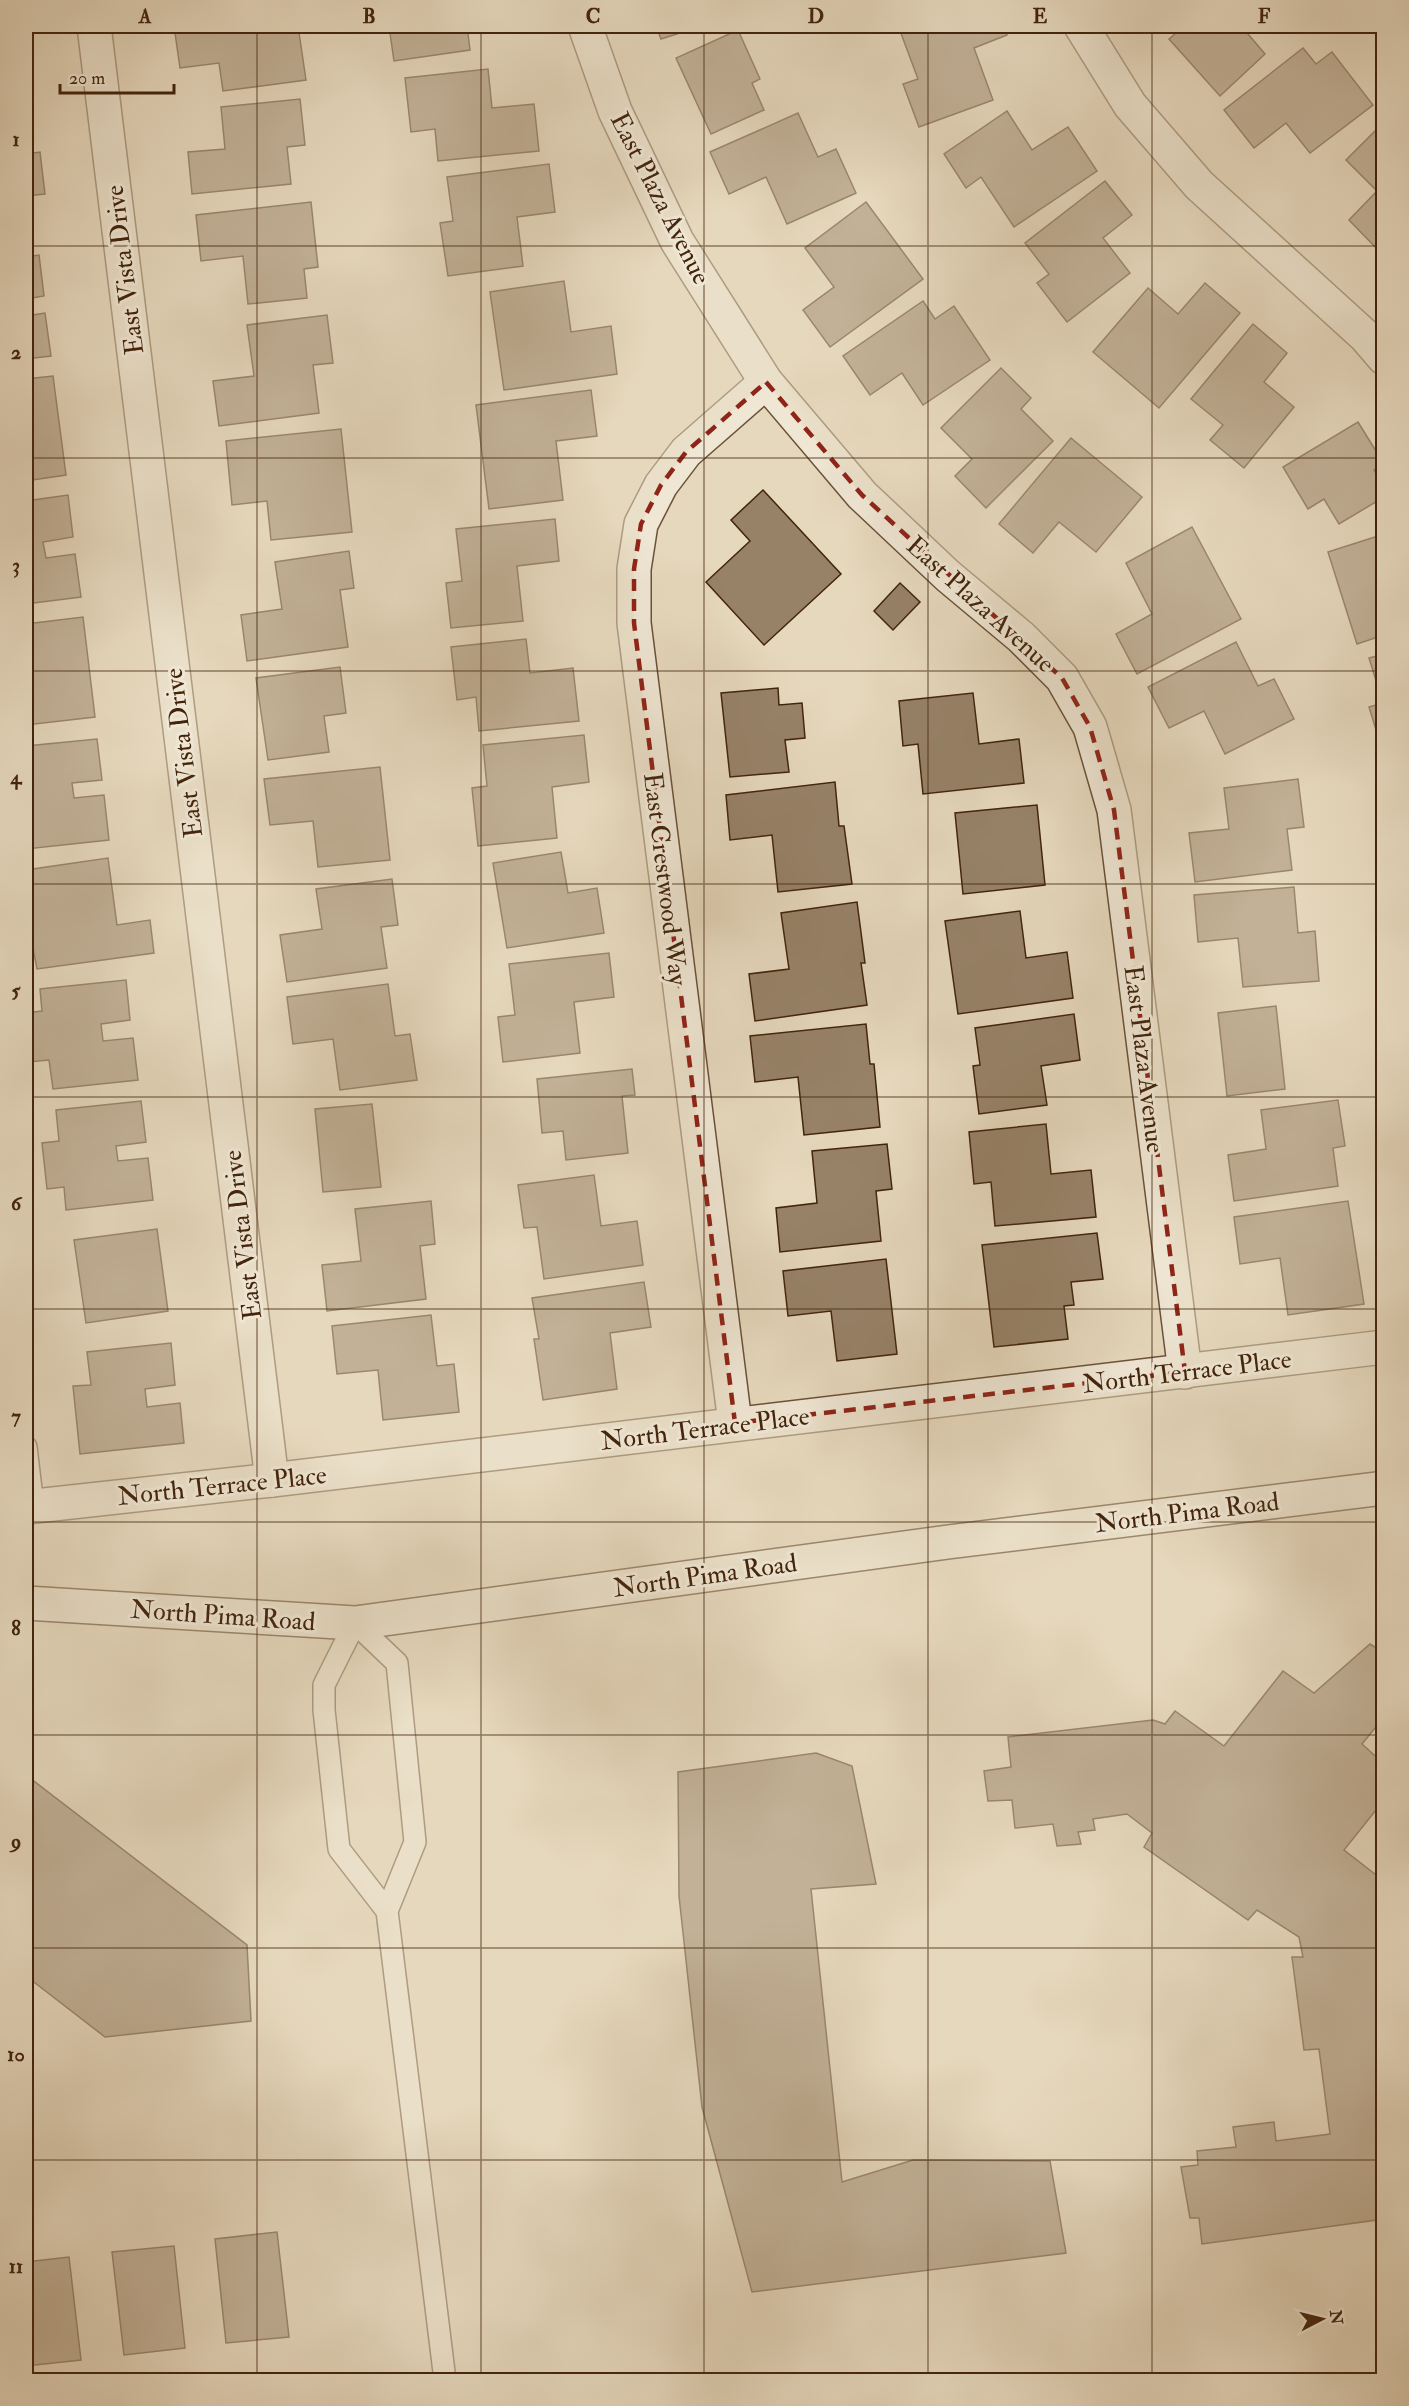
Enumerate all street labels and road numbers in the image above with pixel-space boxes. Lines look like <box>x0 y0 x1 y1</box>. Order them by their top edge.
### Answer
street label: East Plaza Avenue <box>603 107 717 290</box>
street label: East Vista Drive <box>99 183 151 356</box>
street label: East Plaza Avenue <box>899 530 1061 680</box>
street label: East Vista Drive <box>158 666 210 839</box>
street label: East Crestwood Way <box>636 771 694 988</box>
street label: East Plaza Avenue <box>1117 963 1171 1155</box>
street label: East Vista Drive <box>217 1148 269 1321</box>
street label: North Terrace Place <box>1081 1343 1293 1401</box>
street label: North Terrace Place <box>599 1400 811 1458</box>
street label: North Terrace Place <box>116 1459 328 1513</box>
street label: North Pima Road <box>1093 1486 1281 1540</box>
street label: North Pima Road <box>611 1547 799 1605</box>
street label: North Pima Road <box>129 1594 317 1638</box>

